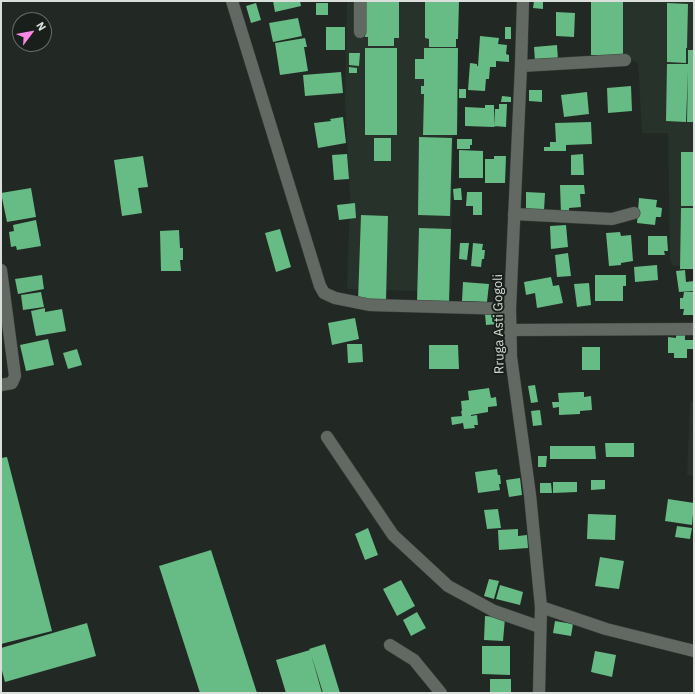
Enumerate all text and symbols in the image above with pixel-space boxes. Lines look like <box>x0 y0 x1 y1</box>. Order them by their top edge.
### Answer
north arrow <box>12 12 52 52</box>
text: N <box>33 19 49 33</box>
street label: Rruga Asti Gogoli <box>490 274 508 374</box>

